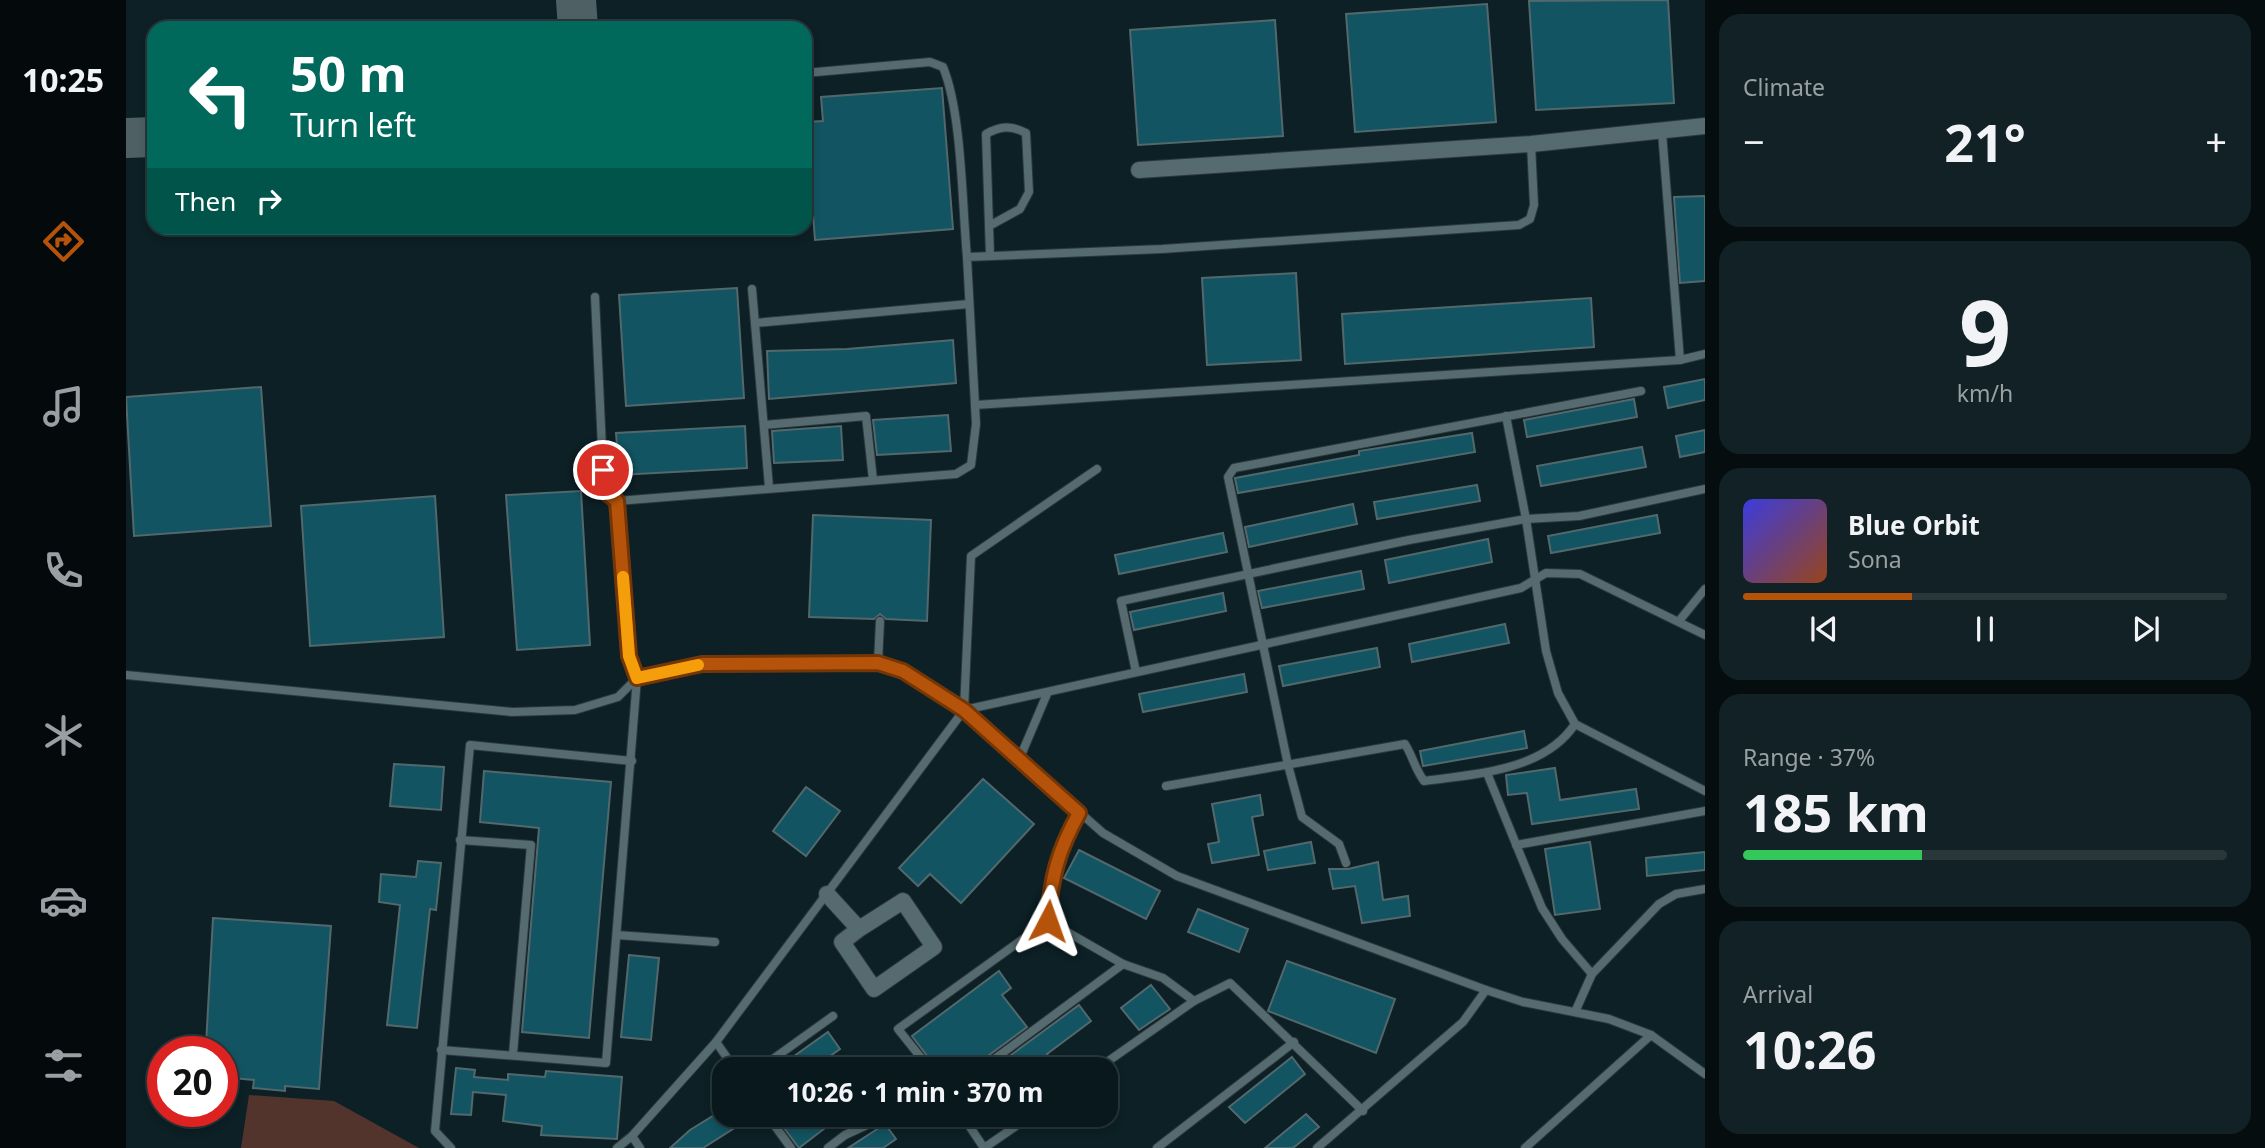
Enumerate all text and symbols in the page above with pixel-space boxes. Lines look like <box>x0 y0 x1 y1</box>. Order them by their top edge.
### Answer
text: 50 m <box>290 40 407 106</box>
icon: left <box>175 49 266 140</box>
text: 10:25 <box>22 58 104 101</box>
text: Climate <box>1743 71 1825 103</box>
text: Turn left <box>290 103 416 146</box>
text: 21° <box>1944 106 2026 177</box>
text: − <box>1743 115 1765 167</box>
text: + <box>2205 115 2227 167</box>
icon: right <box>250 182 288 220</box>
text: Then <box>175 183 236 219</box>
icon: directions <box>39 217 88 266</box>
text: 9 <box>1959 269 2011 393</box>
text: km/h <box>1957 377 2013 409</box>
icon: music <box>39 382 88 431</box>
pin <box>573 440 633 500</box>
icon: arrive <box>584 451 622 489</box>
text: Blue Orbit <box>1848 507 1980 543</box>
text: Sona <box>1848 543 1902 575</box>
icon: phone <box>39 546 88 595</box>
icon: previous <box>1805 610 1843 648</box>
icon: pause <box>1966 610 2004 648</box>
icon: next <box>2127 610 2165 648</box>
icon: climate <box>39 711 88 760</box>
text: Range · 37% <box>1743 741 1875 773</box>
text: 185 km <box>1743 776 1929 847</box>
icon: car <box>39 876 88 925</box>
position arrow <box>1011 884 1085 958</box>
text: Arrival <box>1743 978 1813 1010</box>
text: 10:26 <box>1743 1013 1877 1084</box>
speed limit sign: 20 <box>147 1036 238 1127</box>
icon: filters <box>39 1041 88 1090</box>
text: 10:26 · 1 min · 370 m <box>787 1074 1043 1110</box>

